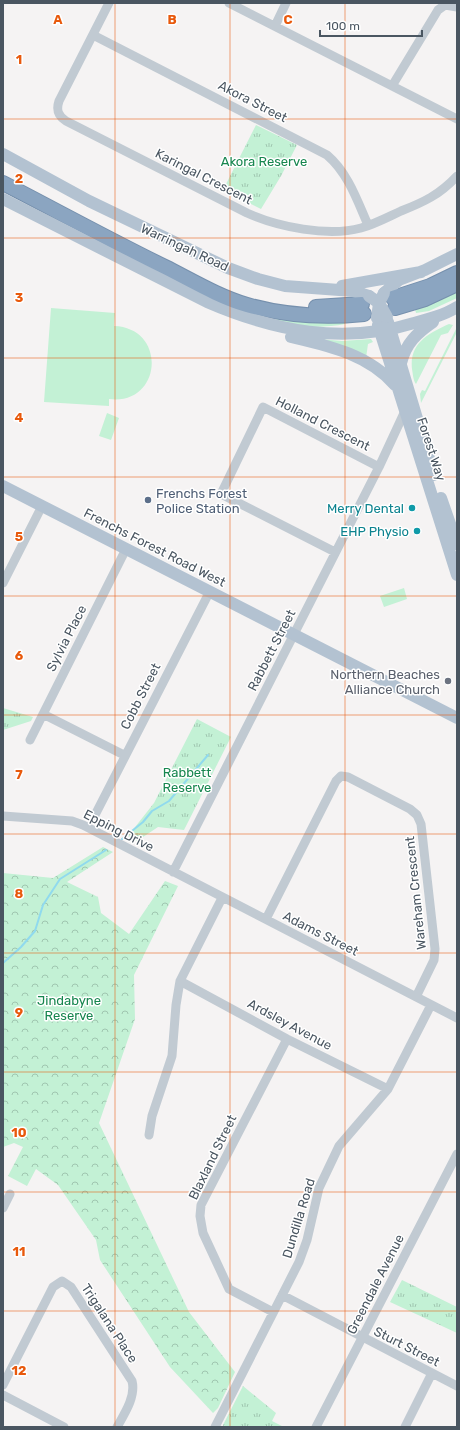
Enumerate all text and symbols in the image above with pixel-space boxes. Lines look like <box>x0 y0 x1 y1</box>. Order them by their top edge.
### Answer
text: A <box>53 12 63 27</box>
text: B <box>167 12 177 27</box>
text: C <box>283 12 293 27</box>
scale bar <box>320 12 422 38</box>
text: 100 m <box>326 19 360 33</box>
text: 1 <box>16 52 22 67</box>
street label: Akora Street <box>216 78 290 125</box>
street label: Karingal Crescent <box>152 146 255 208</box>
park label: Akora Reserve <box>221 154 307 169</box>
text: 2 <box>15 171 23 186</box>
street label: Warringah Road <box>138 221 231 275</box>
text: 3 <box>15 290 24 305</box>
street label: Holland Crescent <box>273 393 372 454</box>
text: 4 <box>15 410 24 425</box>
street label: Forest Way <box>414 415 449 483</box>
place label: Frenchs Forest Police Station <box>156 486 247 516</box>
marker: Frenchs Forest Police Station <box>143 495 153 505</box>
place label: Merry Dental <box>327 501 404 516</box>
marker: Merry Dental <box>407 503 417 513</box>
street label: Frenchs Forest Road West <box>81 505 228 590</box>
place label: EHP Physio <box>340 524 409 539</box>
marker: EHP Physio <box>412 526 422 536</box>
text: 5 <box>15 529 23 544</box>
street label: Sylvia Place <box>43 603 90 674</box>
street label: Rabbett Street <box>244 607 298 693</box>
text: 6 <box>15 648 24 663</box>
street label: Cobb Street <box>117 661 164 732</box>
place label: Northern Beaches Alliance Church <box>330 667 440 697</box>
marker: Northern Beaches Alliance Church <box>443 676 453 686</box>
park label: Rabbett Reserve <box>163 765 211 795</box>
text: 7 <box>15 767 23 782</box>
street label: Epping Drive <box>81 806 156 855</box>
street label: Wareham Crescent <box>402 836 429 950</box>
text: 8 <box>15 886 24 901</box>
street label: Adams Street <box>281 908 361 959</box>
park label: Jindabyne Reserve <box>37 993 101 1023</box>
street label: Ardsley Avenue <box>245 996 334 1053</box>
text: 9 <box>15 1005 23 1020</box>
street label: Blaxland Street <box>185 1112 240 1202</box>
text: 10 <box>11 1125 27 1140</box>
street label: Dundilla Road <box>279 1176 318 1260</box>
street label: Greendale Avenue <box>344 1232 407 1337</box>
text: 11 <box>13 1244 25 1259</box>
street label: Trigalana Place <box>78 1281 141 1366</box>
street label: Sturt Street <box>371 1323 442 1369</box>
text: 12 <box>12 1363 26 1378</box>

